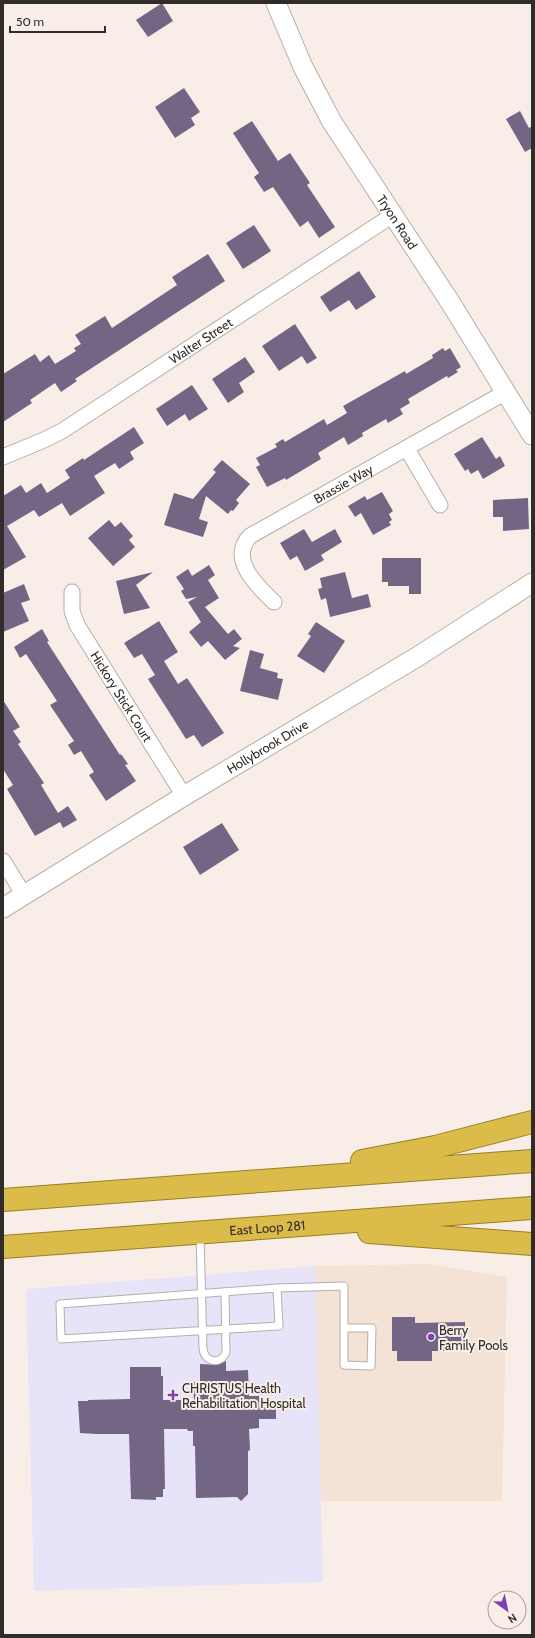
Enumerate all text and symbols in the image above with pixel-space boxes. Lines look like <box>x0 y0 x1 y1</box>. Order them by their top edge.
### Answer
scale bar <box>10 8 105 34</box>
text: 50 m <box>16 14 44 29</box>
street label: Tryon Road <box>374 192 421 252</box>
street label: Walter Street <box>166 314 236 367</box>
street label: Brassie Way <box>311 460 376 507</box>
street label: Hickory Stick Court <box>87 648 156 745</box>
street label: Hollybrook Drive <box>224 716 311 777</box>
street label: East Loop 281 <box>229 1217 306 1238</box>
place label: Berry Family Pools <box>439 1322 509 1353</box>
marker: Berry Family Pools <box>426 1332 436 1342</box>
place label: CHRISTUS Health Rehabilitation Hospital <box>182 1380 306 1411</box>
marker: CHRISTUS Health Rehabilitation Hospital <box>167 1389 179 1401</box>
north arrow <box>487 1590 527 1630</box>
text: N <box>505 1610 520 1626</box>

